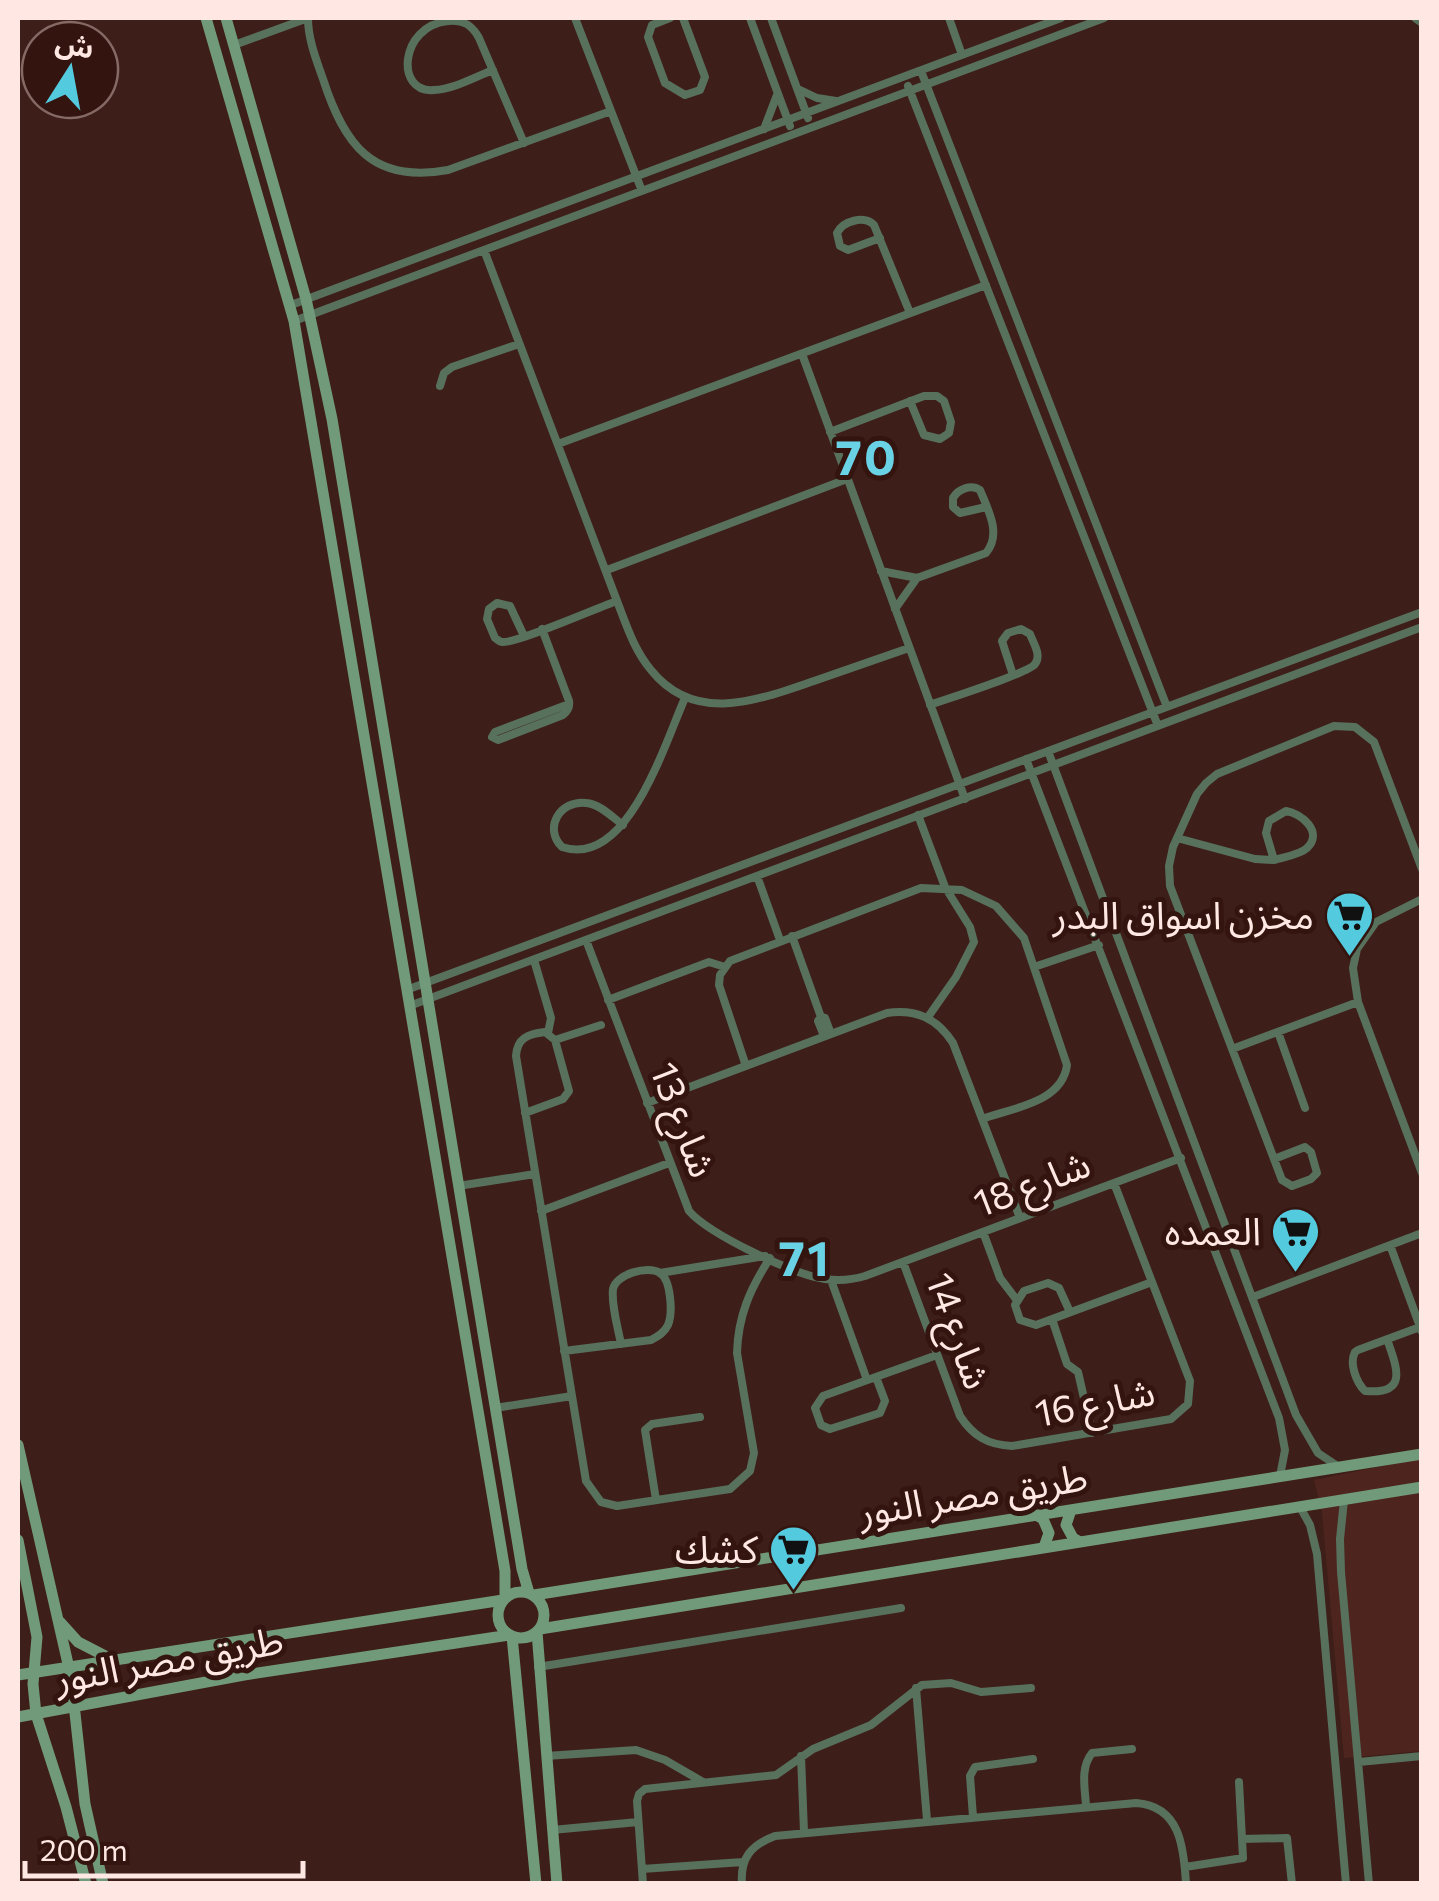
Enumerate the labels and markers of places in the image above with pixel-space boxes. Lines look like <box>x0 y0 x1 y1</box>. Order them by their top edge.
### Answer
place label: مخزن اسواق البدر <box>1052 890 1314 938</box>
supermarket icon: مخزن اسواق البدر <box>1323 890 1375 958</box>
place label: العمده <box>1165 1206 1261 1253</box>
supermarket icon: العمده <box>1270 1206 1322 1274</box>
place label: كشك <box>675 1524 759 1571</box>
supermarket icon: كشك <box>767 1524 819 1592</box>

